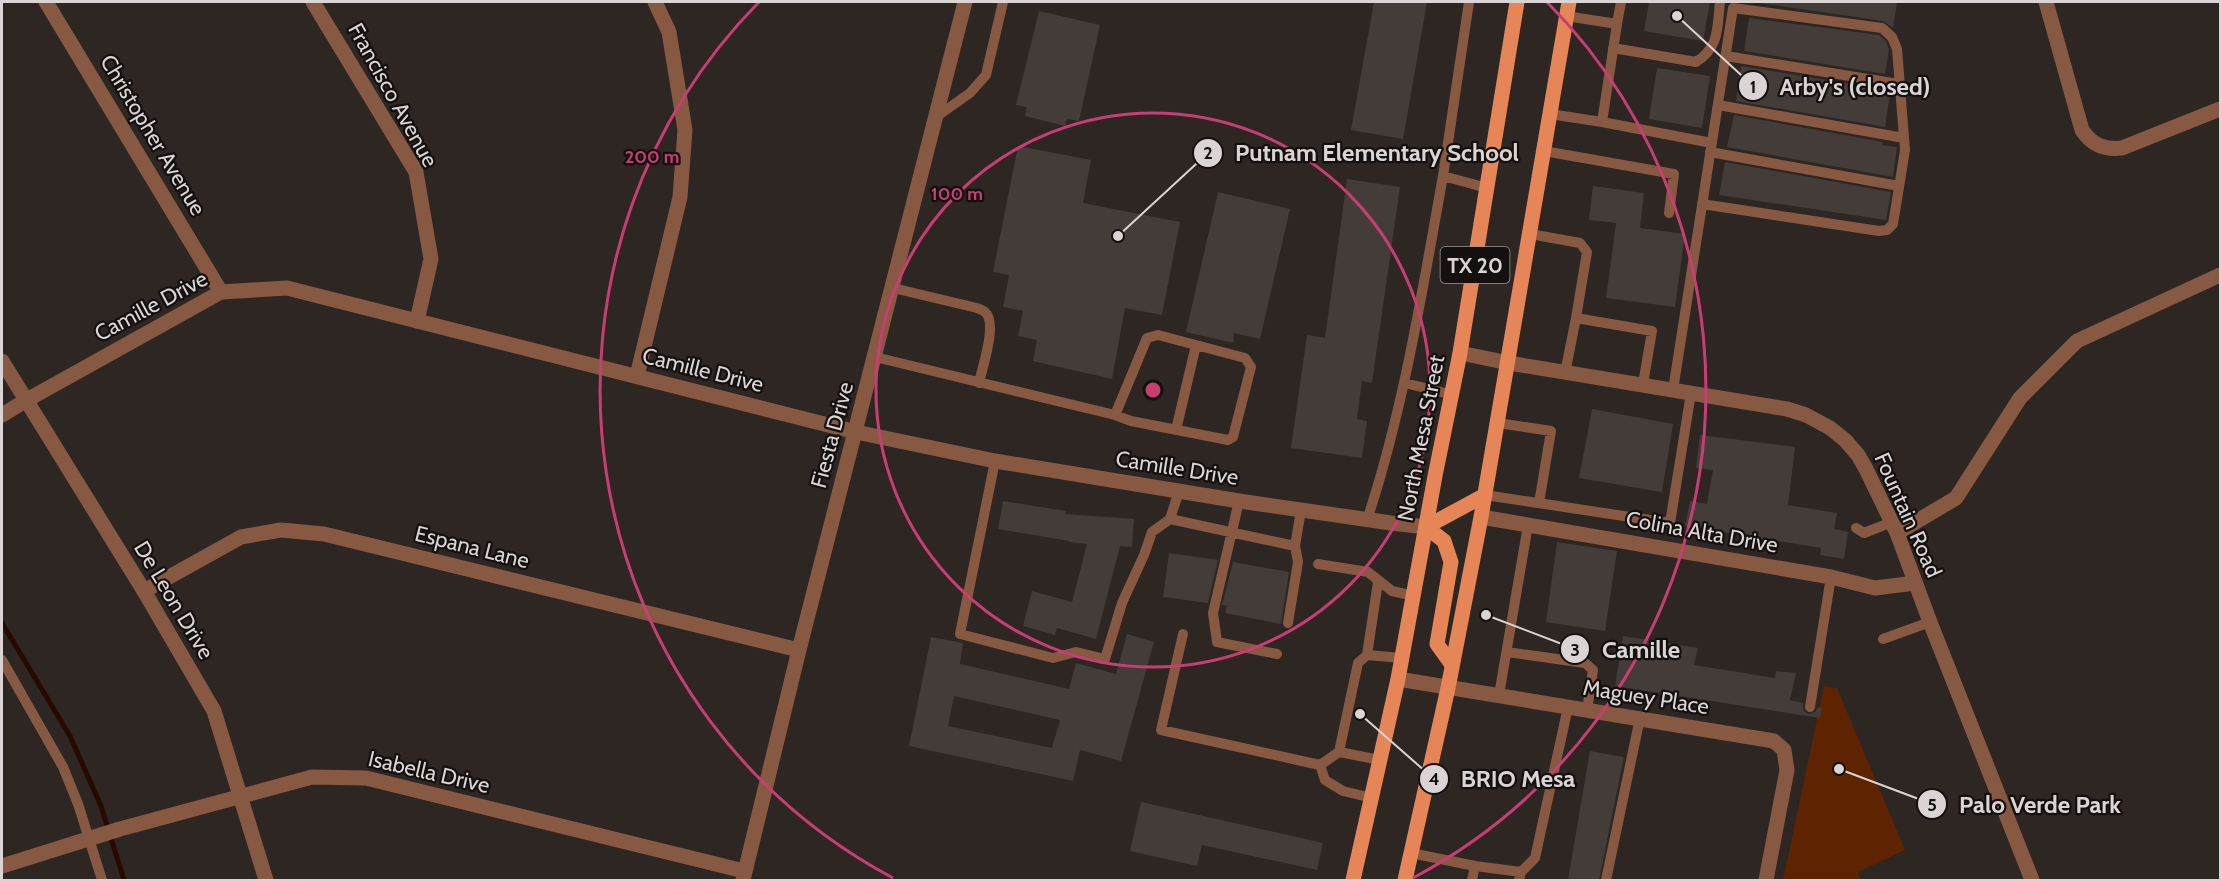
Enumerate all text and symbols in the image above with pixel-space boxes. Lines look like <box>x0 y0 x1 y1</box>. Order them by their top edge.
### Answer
street label: Francisco Avenue <box>342 18 444 172</box>
street label: Christopher Avenue <box>94 50 212 220</box>
callout: Arby's (closed) <box>1738 65 1943 107</box>
text: Arby's (closed) <box>1780 72 1931 101</box>
text: 1 <box>1750 76 1756 98</box>
callout: Putnam Elementary School <box>1193 132 1531 174</box>
text: Putnam Elementary School <box>1235 138 1519 167</box>
text: 2 <box>1203 142 1213 164</box>
text: 200 m <box>625 146 679 168</box>
text: 100 m <box>931 183 983 205</box>
road number: TX 20 <box>1440 247 1510 283</box>
street label: Camille Drive <box>90 265 212 347</box>
street label: Camille Drive <box>640 342 766 398</box>
street label: North Mesa Street <box>1392 352 1450 523</box>
street label: Fiesta Drive <box>805 379 859 491</box>
centre of rings <box>1143 380 1163 400</box>
street label: Camille Drive <box>1114 445 1240 491</box>
street label: Fountain Road <box>1868 448 1948 582</box>
street label: Colina Alta Drive <box>1624 505 1780 559</box>
street label: Espana Lane <box>412 520 532 574</box>
street label: De Leon Drive <box>128 536 220 664</box>
callout: Camille <box>1560 628 1692 670</box>
text: Camille <box>1602 635 1680 664</box>
text: 3 <box>1570 639 1580 661</box>
street label: Maguey Place <box>1581 674 1711 720</box>
street label: Isabella Drive <box>366 745 492 799</box>
callout: BRIO Mesa <box>1419 758 1587 800</box>
text: BRIO Mesa <box>1461 764 1575 793</box>
text: 4 <box>1428 768 1440 790</box>
callout: Palo Verde Park <box>1917 783 2133 825</box>
text: Palo Verde Park <box>1959 790 2121 819</box>
text: 5 <box>1927 794 1937 816</box>

